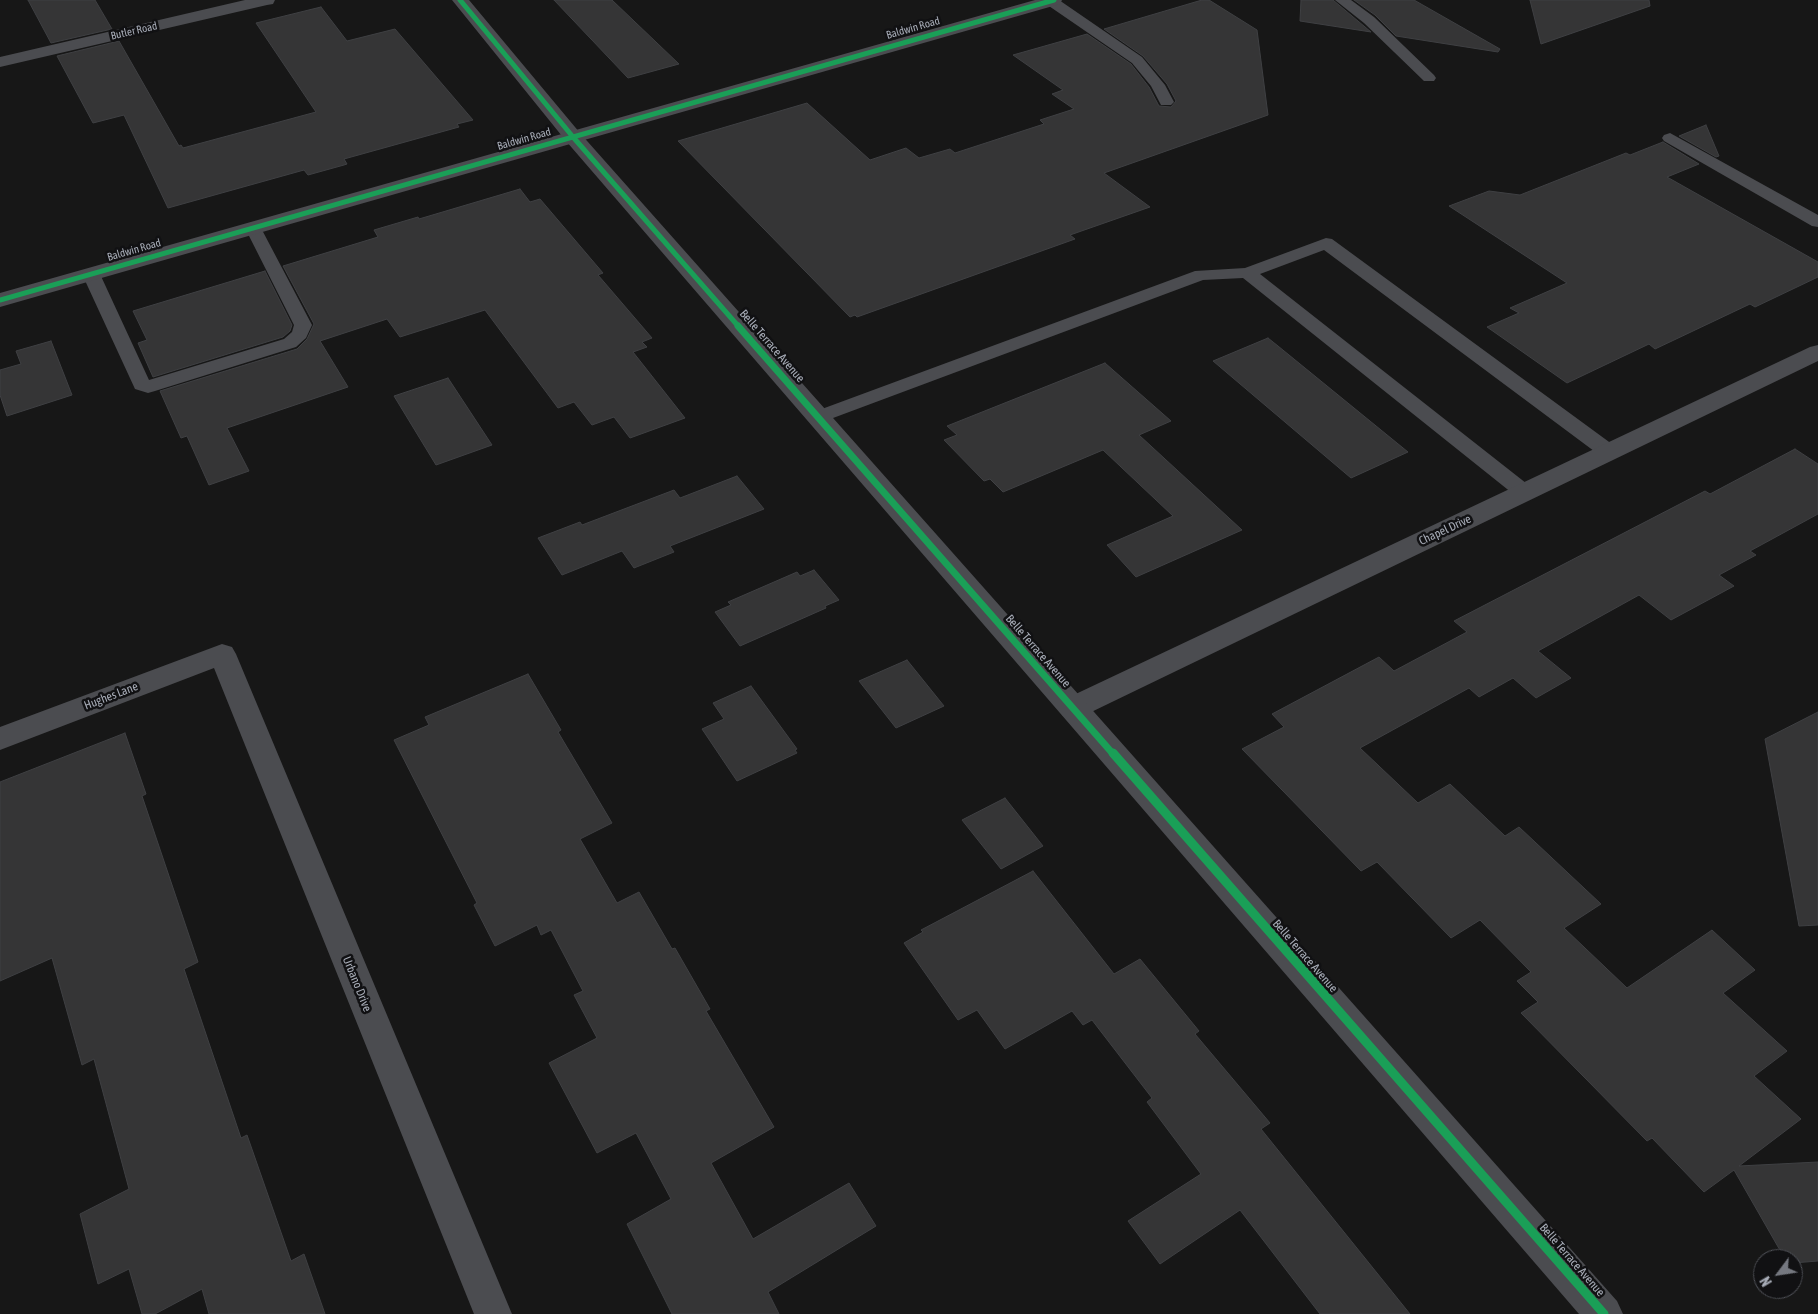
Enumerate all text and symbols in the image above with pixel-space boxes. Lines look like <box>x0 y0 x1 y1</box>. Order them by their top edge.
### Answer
street label: Baldwin Road <box>885 14 941 42</box>
street label: Butler Road <box>109 19 159 43</box>
street label: Baldwin Road <box>496 125 552 153</box>
street label: Baldwin Road <box>106 236 162 264</box>
street label: Belle Terrace Avenue <box>737 307 807 385</box>
street label: Chapel Drive <box>1417 512 1473 548</box>
street label: Belle Terrace Avenue <box>1003 612 1073 690</box>
street label: Hughes Lane <box>82 679 140 713</box>
street label: Belle Terrace Avenue <box>1270 917 1340 995</box>
street label: Urbano Drive <box>339 954 375 1014</box>
street label: Belle Terrace Avenue <box>1537 1221 1607 1299</box>
north arrow <box>1753 1249 1803 1299</box>
text: N <box>1757 1274 1775 1289</box>

